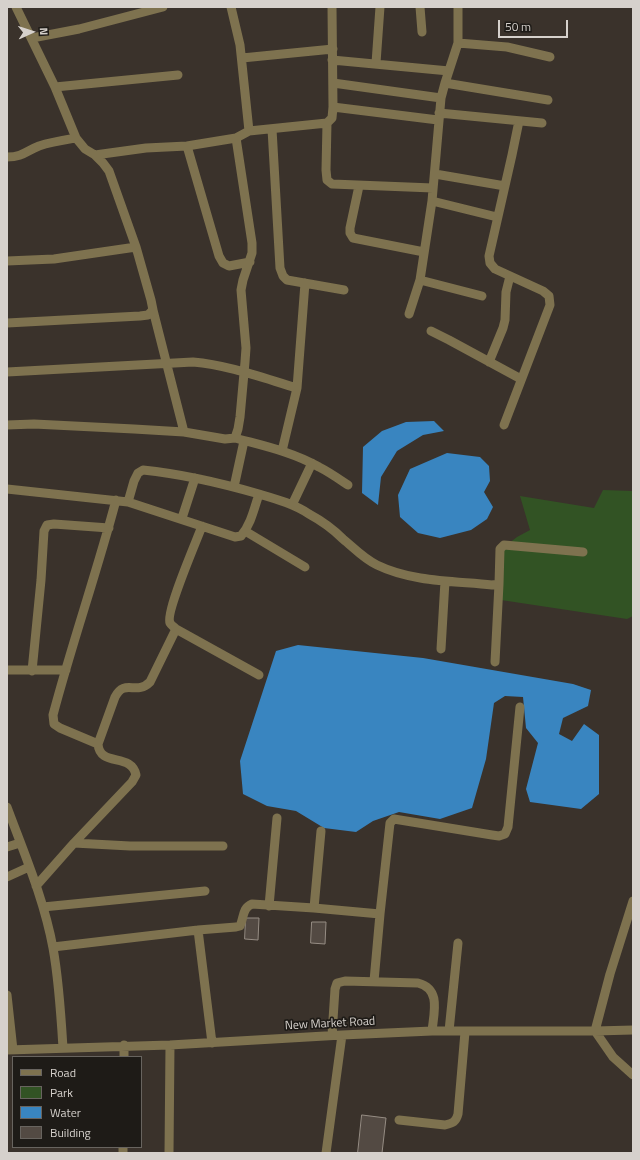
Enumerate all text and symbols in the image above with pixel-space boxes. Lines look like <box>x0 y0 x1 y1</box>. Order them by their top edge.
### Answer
north arrow <box>12 12 52 52</box>
scale bar <box>500 12 570 38</box>
text: 50 m <box>505 17 531 36</box>
text: N <box>36 27 52 36</box>
street label: New Market Road <box>284 1014 376 1034</box>
legend <box>12 1056 142 1148</box>
text: Road <box>50 1063 76 1082</box>
text: Park <box>50 1083 73 1102</box>
text: Water <box>50 1103 81 1122</box>
text: Building <box>50 1123 91 1142</box>

